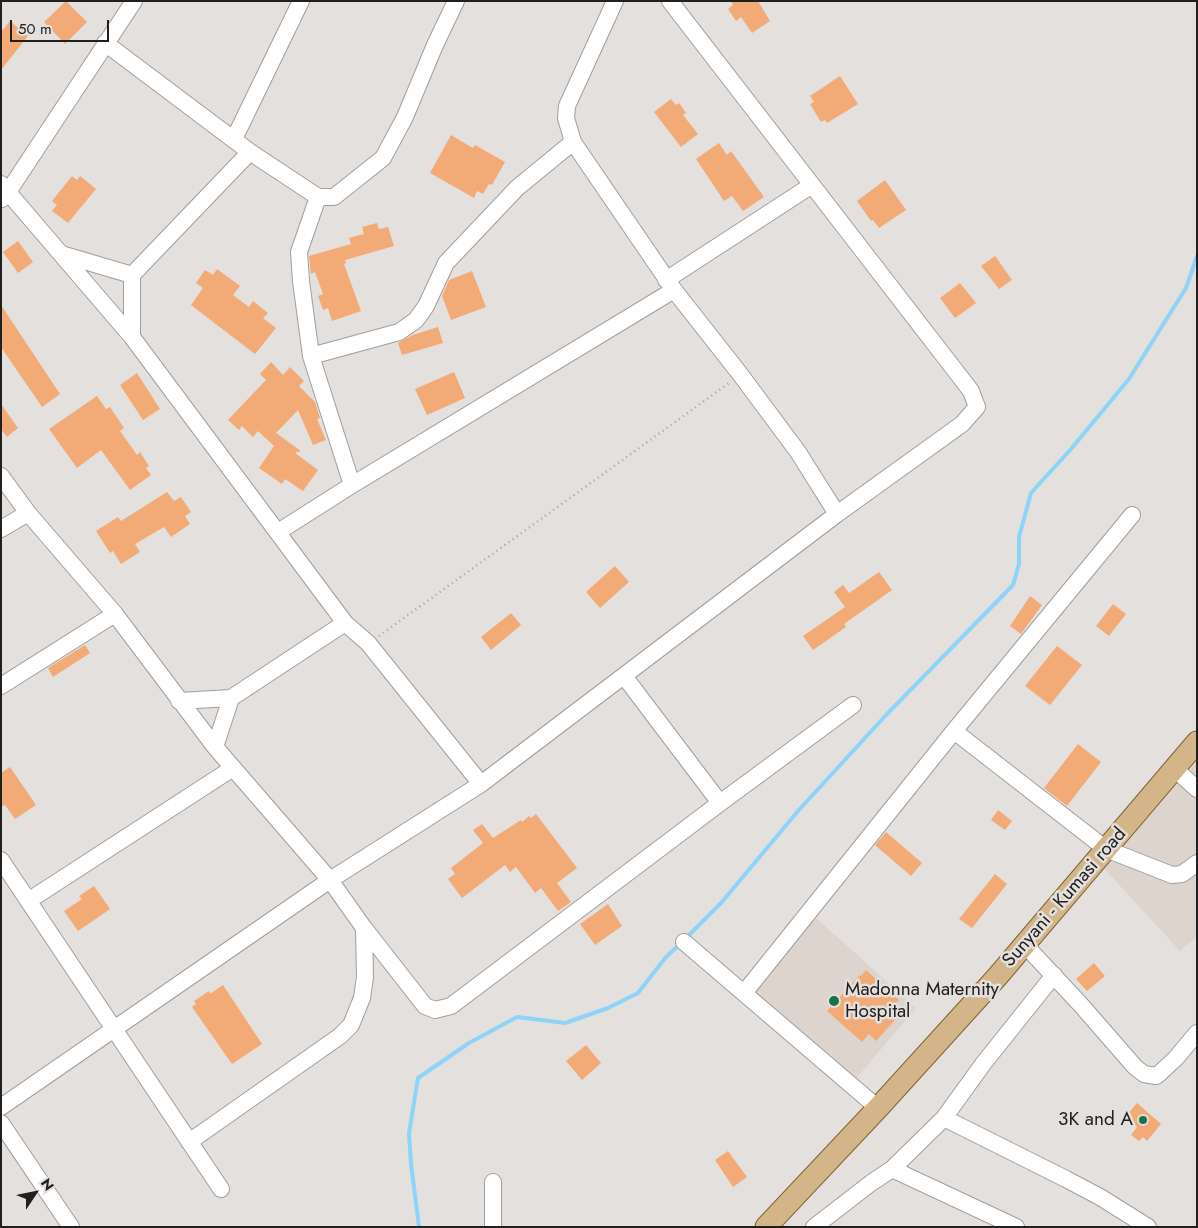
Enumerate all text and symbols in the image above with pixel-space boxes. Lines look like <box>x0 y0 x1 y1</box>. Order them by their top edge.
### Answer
scale bar <box>12 10 111 42</box>
text: 50 m <box>18 18 52 40</box>
street label: Sunyani - Kumasi road <box>998 824 1132 972</box>
place label: Madonna Maternity Hospital <box>845 979 999 1023</box>
marker: Madonna Maternity Hospital <box>827 994 841 1008</box>
place label: 3K and A <box>1058 1109 1133 1131</box>
marker: 3K and A <box>1137 1114 1149 1126</box>
north arrow <box>10 1168 60 1218</box>
text: N <box>36 1174 59 1195</box>

